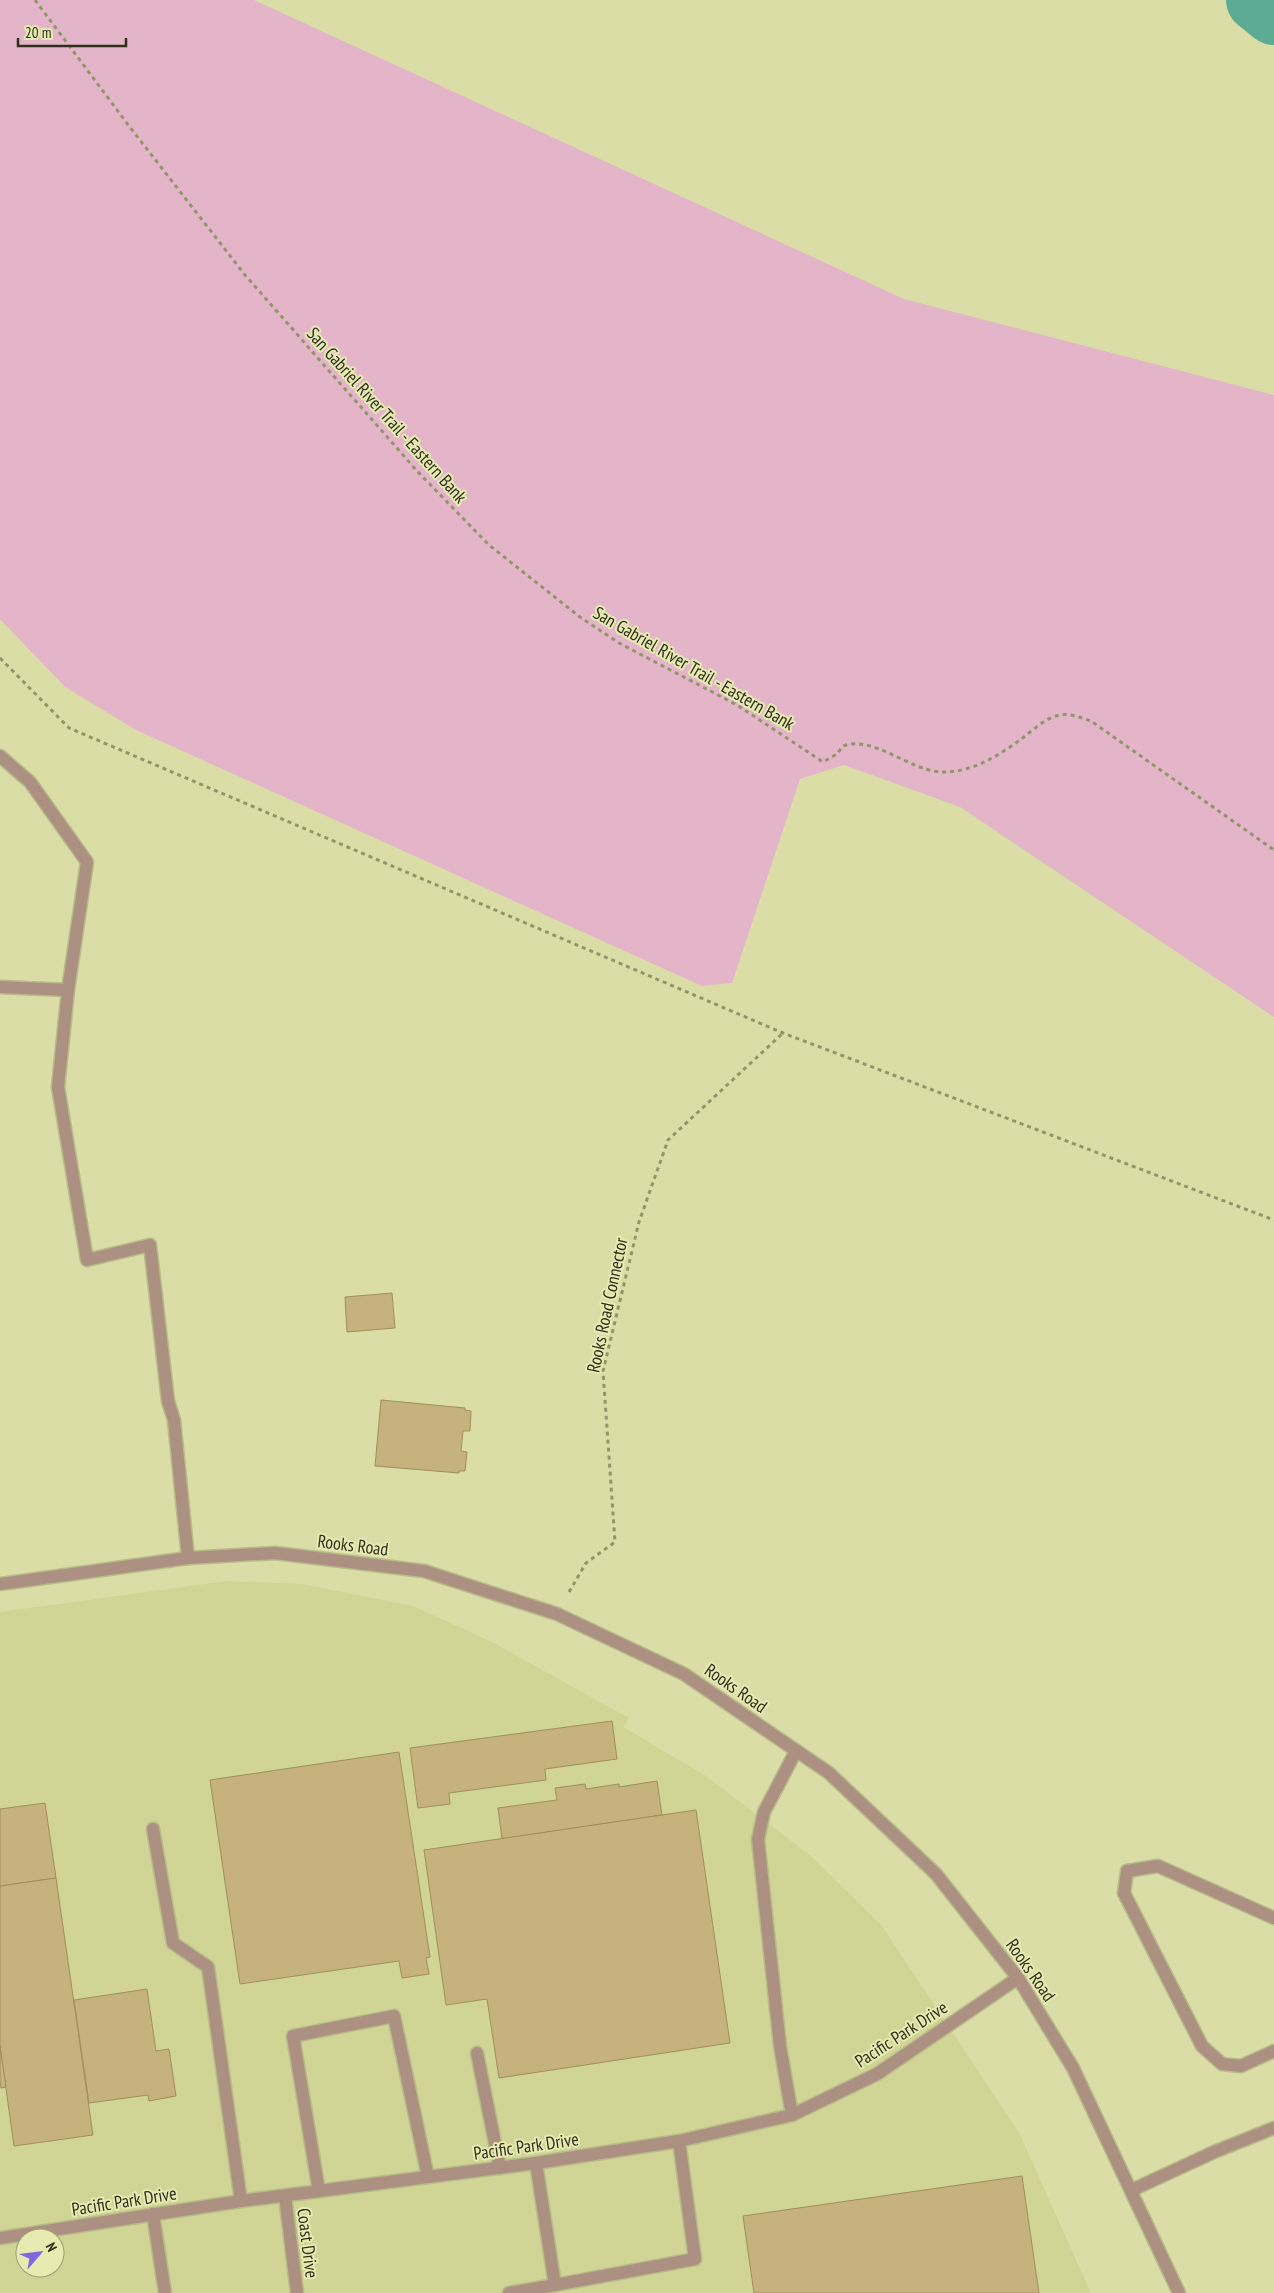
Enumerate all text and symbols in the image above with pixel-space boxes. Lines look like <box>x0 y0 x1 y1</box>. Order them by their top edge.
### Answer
scale bar <box>18 15 125 47</box>
text: 20 m <box>25 23 51 42</box>
street label: San Gabriel River Trail - Eastern Bank <box>302 322 472 508</box>
street label: San Gabriel River Trail - Eastern Bank <box>589 601 799 735</box>
street label: Rooks Road Connector <box>581 1235 633 1375</box>
street label: Rooks Road <box>316 1529 390 1561</box>
street label: Rooks Road <box>700 1658 772 1718</box>
street label: Rooks Road <box>1001 1934 1061 2006</box>
street label: Pacific Park Drive <box>850 1996 952 2072</box>
street label: Pacific Park Drive <box>472 2127 580 2165</box>
street label: Pacific Park Drive <box>70 2181 178 2221</box>
street label: Coast Drive <box>292 2207 324 2279</box>
north arrow <box>15 2228 65 2278</box>
text: N <box>42 2239 61 2254</box>

